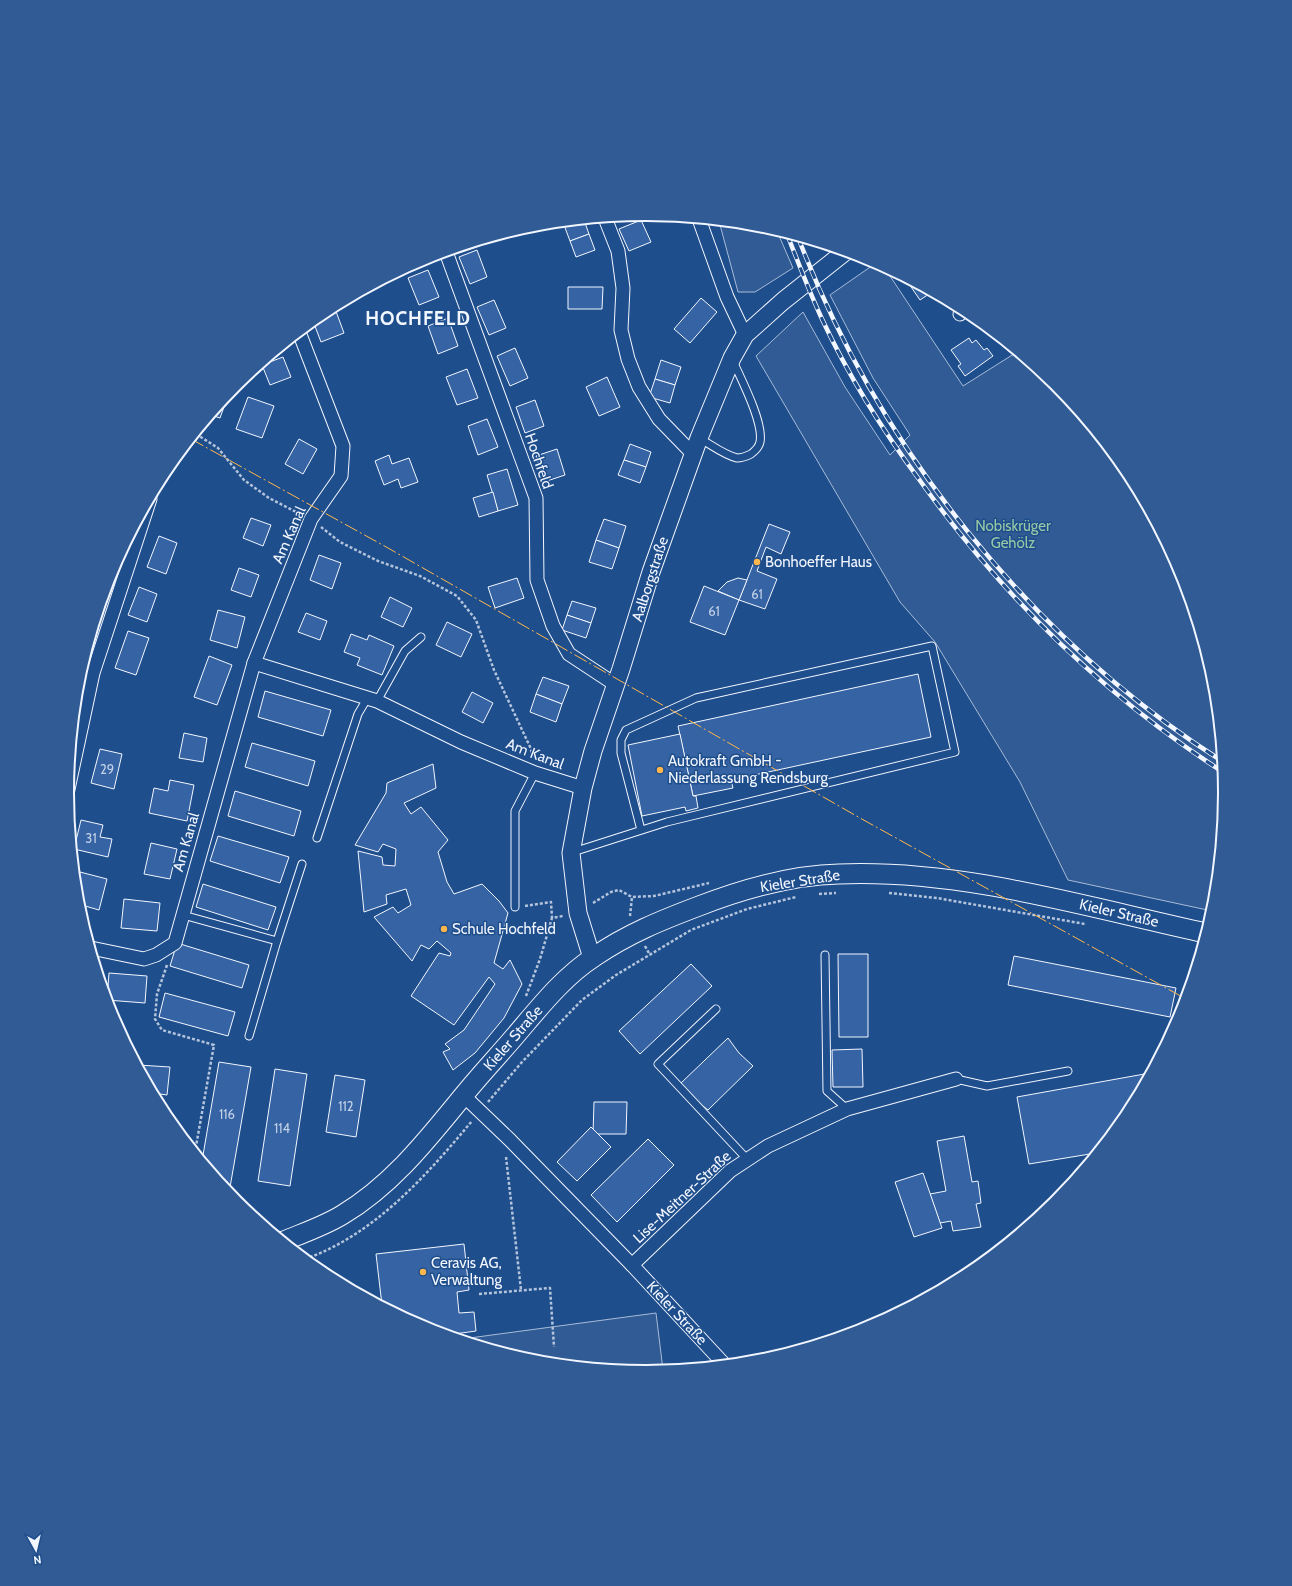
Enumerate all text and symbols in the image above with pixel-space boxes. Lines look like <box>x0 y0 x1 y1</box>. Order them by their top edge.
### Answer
district label: HOCHFELD <box>365 307 471 330</box>
street label: Hochfeld <box>521 431 557 491</box>
street label: Am Kanal <box>268 503 310 566</box>
park label: Nobiskrüger Gehölz <box>975 517 1051 552</box>
street label: Aalborgstraße <box>628 534 672 624</box>
place label: Bonhoeffer Haus <box>765 553 872 571</box>
marker: Bonhoeffer Haus <box>752 557 762 567</box>
house number: 61 <box>751 586 763 602</box>
house number: 61 <box>708 603 720 619</box>
street label: Am Kanal <box>503 735 567 773</box>
place label: Autokraft GmbH - Niederlassung Rendsburg <box>668 752 828 787</box>
house number: 29 <box>100 761 114 777</box>
marker: Autokraft GmbH - Niederlassung Rendsburg <box>655 765 665 775</box>
street label: Am Kanal <box>169 810 203 874</box>
house number: 31 <box>85 830 97 846</box>
street label: Kieler Straße <box>759 866 842 896</box>
street label: Kieler Straße <box>1078 895 1161 931</box>
place label: Schule Hochfeld <box>452 920 556 938</box>
marker: Schule Hochfeld <box>439 924 449 934</box>
street label: Kieler Straße <box>480 1001 546 1074</box>
house number: 112 <box>338 1098 354 1114</box>
house number: 116 <box>219 1106 235 1122</box>
house number: 114 <box>274 1120 290 1136</box>
street label: Lise-Meitner-Straße <box>629 1147 735 1247</box>
place label: Ceravis AG, Verwaltung <box>431 1254 502 1289</box>
marker: Ceravis AG, Verwaltung <box>418 1267 428 1277</box>
street label: Kieler Straße <box>643 1277 711 1349</box>
north arrow <box>16 1530 56 1570</box>
text: N <box>33 1552 42 1567</box>

